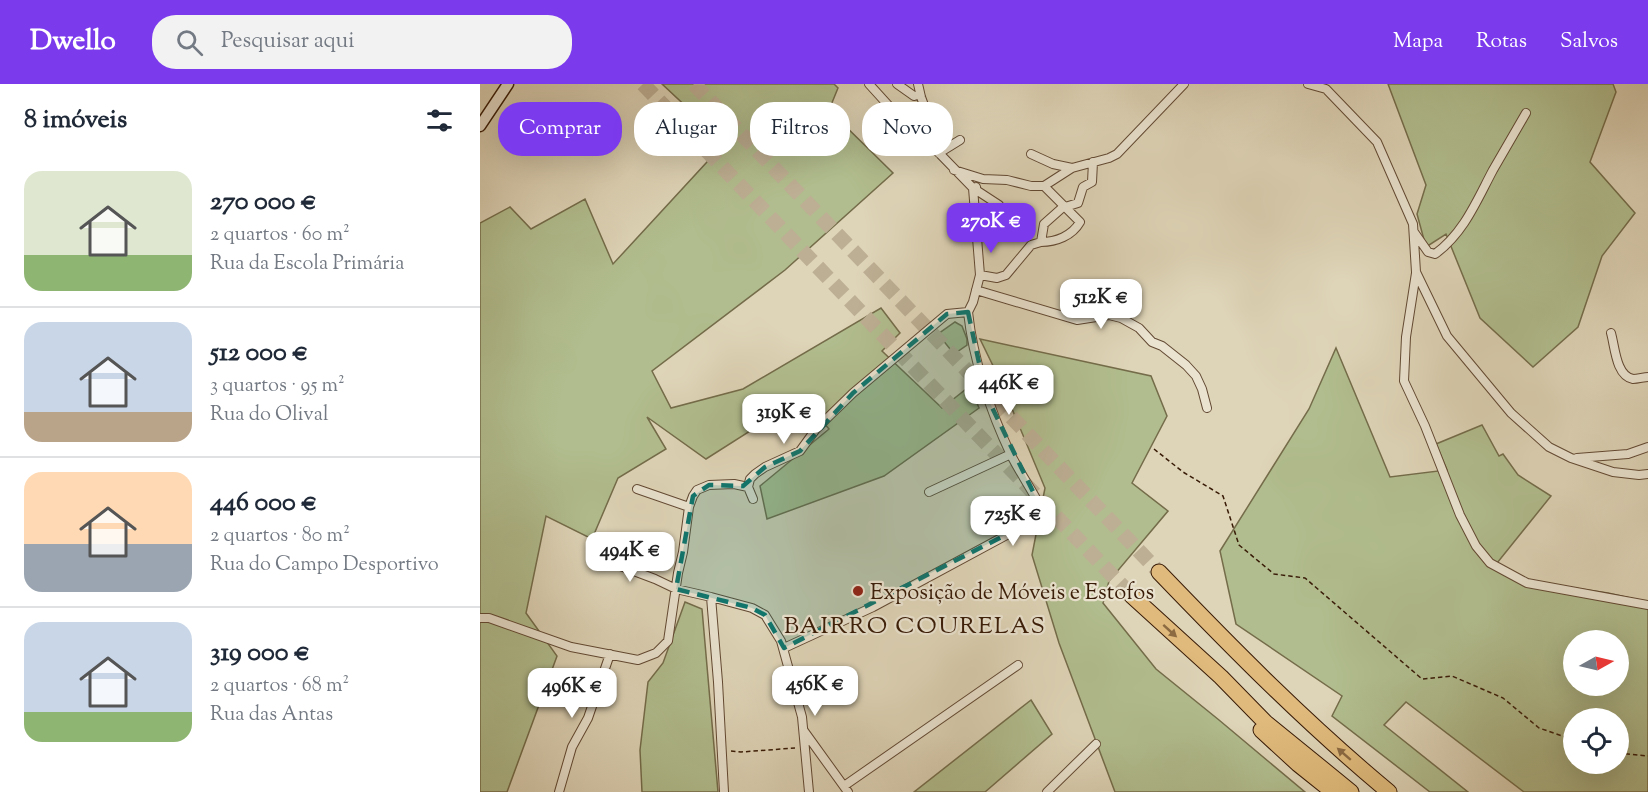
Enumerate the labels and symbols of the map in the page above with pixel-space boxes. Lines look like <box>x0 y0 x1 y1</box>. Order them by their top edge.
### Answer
pin: 270K € <box>942 203 1040 254</box>
pin: 512K € <box>1052 279 1150 330</box>
pin: 446K € <box>960 365 1058 416</box>
pin: 319K € <box>735 394 833 445</box>
pin: 725K € <box>964 496 1062 547</box>
pin: 494K € <box>581 532 679 583</box>
place label: Exposição de Móveis e Estofos <box>870 578 1154 610</box>
marker: Exposição de Móveis e Estofos <box>851 584 865 598</box>
district label: BAIRRO COURELAS <box>784 610 1046 644</box>
one-way arrow <box>1162 624 1177 638</box>
north arrow <box>1563 630 1629 696</box>
pin: 456K € <box>766 666 864 717</box>
pin: 496K € <box>523 668 621 719</box>
one-way arrow <box>1337 748 1352 761</box>

